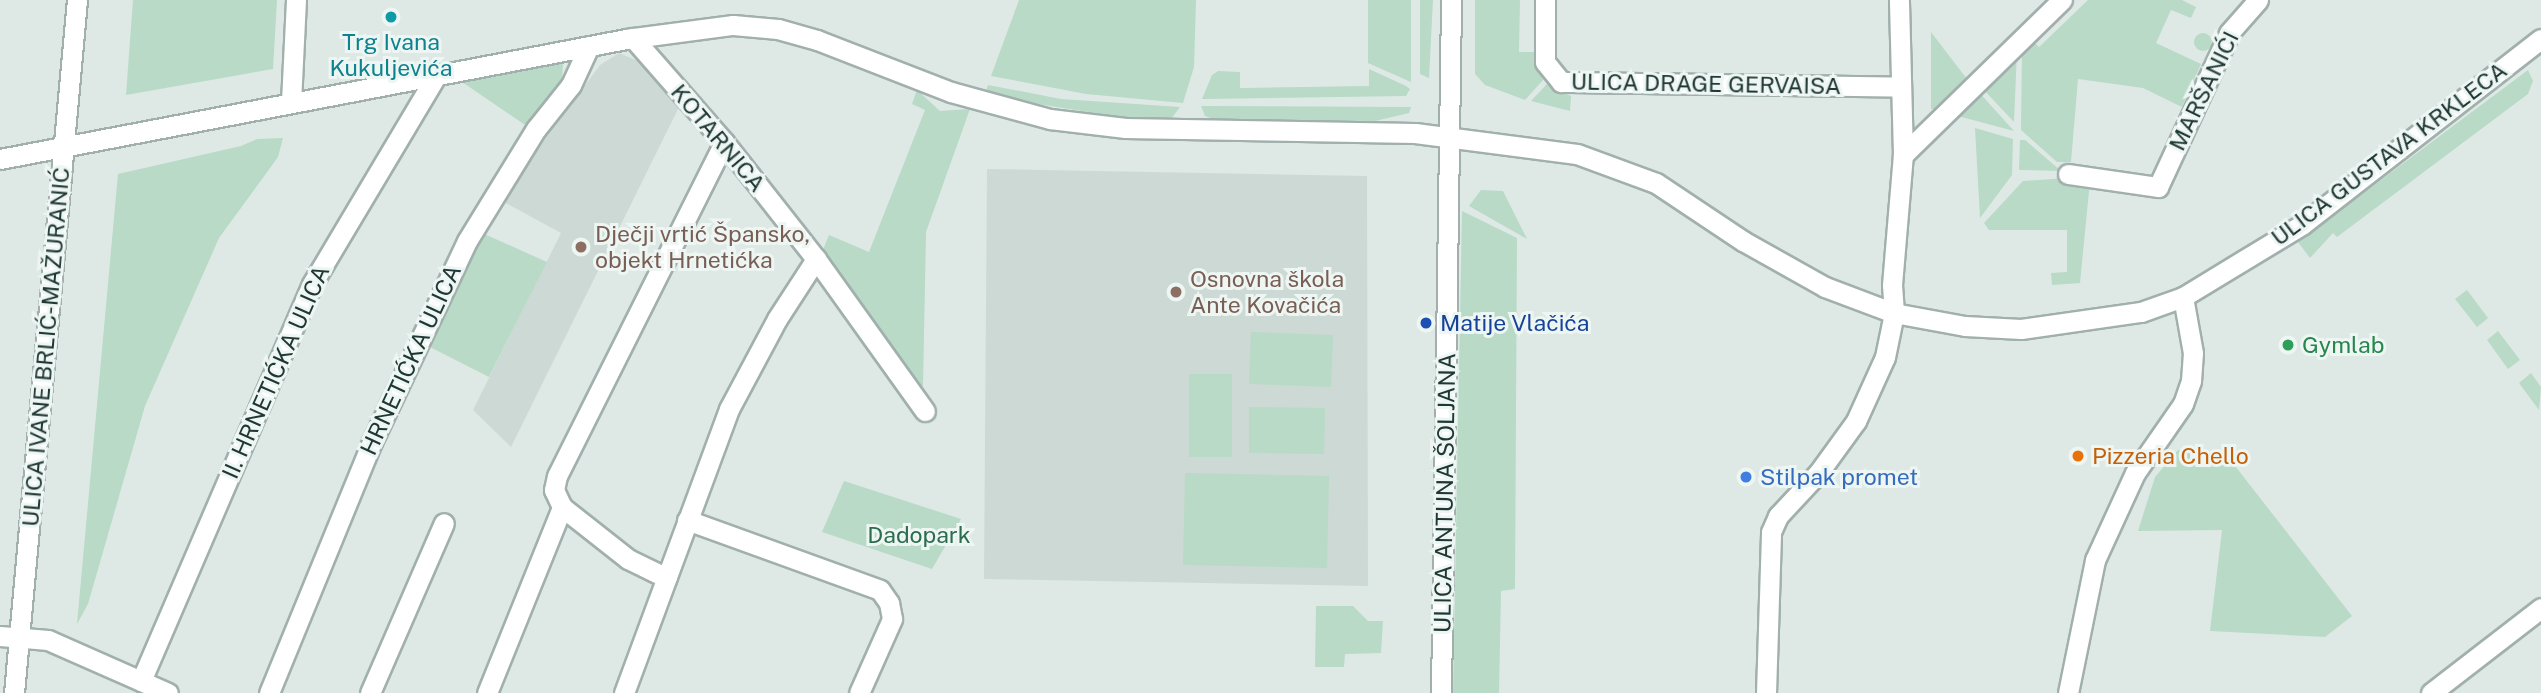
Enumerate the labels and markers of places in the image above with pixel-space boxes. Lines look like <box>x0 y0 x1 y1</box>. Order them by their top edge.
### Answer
marker: Trg Ivana Kukuljevića <box>383 9 399 25</box>
place label: Trg Ivana Kukuljevića <box>330 28 452 82</box>
place label: Dječji vrtić Špansko, objekt Hrnetićka <box>595 220 810 274</box>
marker: Dječji vrtić Špansko, objekt Hrnetićka <box>573 239 589 255</box>
place label: Osnovna škola Ante Kovačića <box>1190 265 1344 319</box>
marker: Osnovna škola Ante Kovačića <box>1168 284 1184 300</box>
place label: Matije Vlačića <box>1440 309 1590 337</box>
marker: Matije Vlačića <box>1418 315 1434 331</box>
place label: Gymlab <box>2302 331 2384 359</box>
marker: Gymlab <box>2280 337 2296 353</box>
place label: Pizzeria Chello <box>2092 442 2249 470</box>
marker: Pizzeria Chello <box>2070 448 2086 464</box>
place label: Stilpak promet <box>1760 463 1918 491</box>
marker: Stilpak promet <box>1738 469 1754 485</box>

